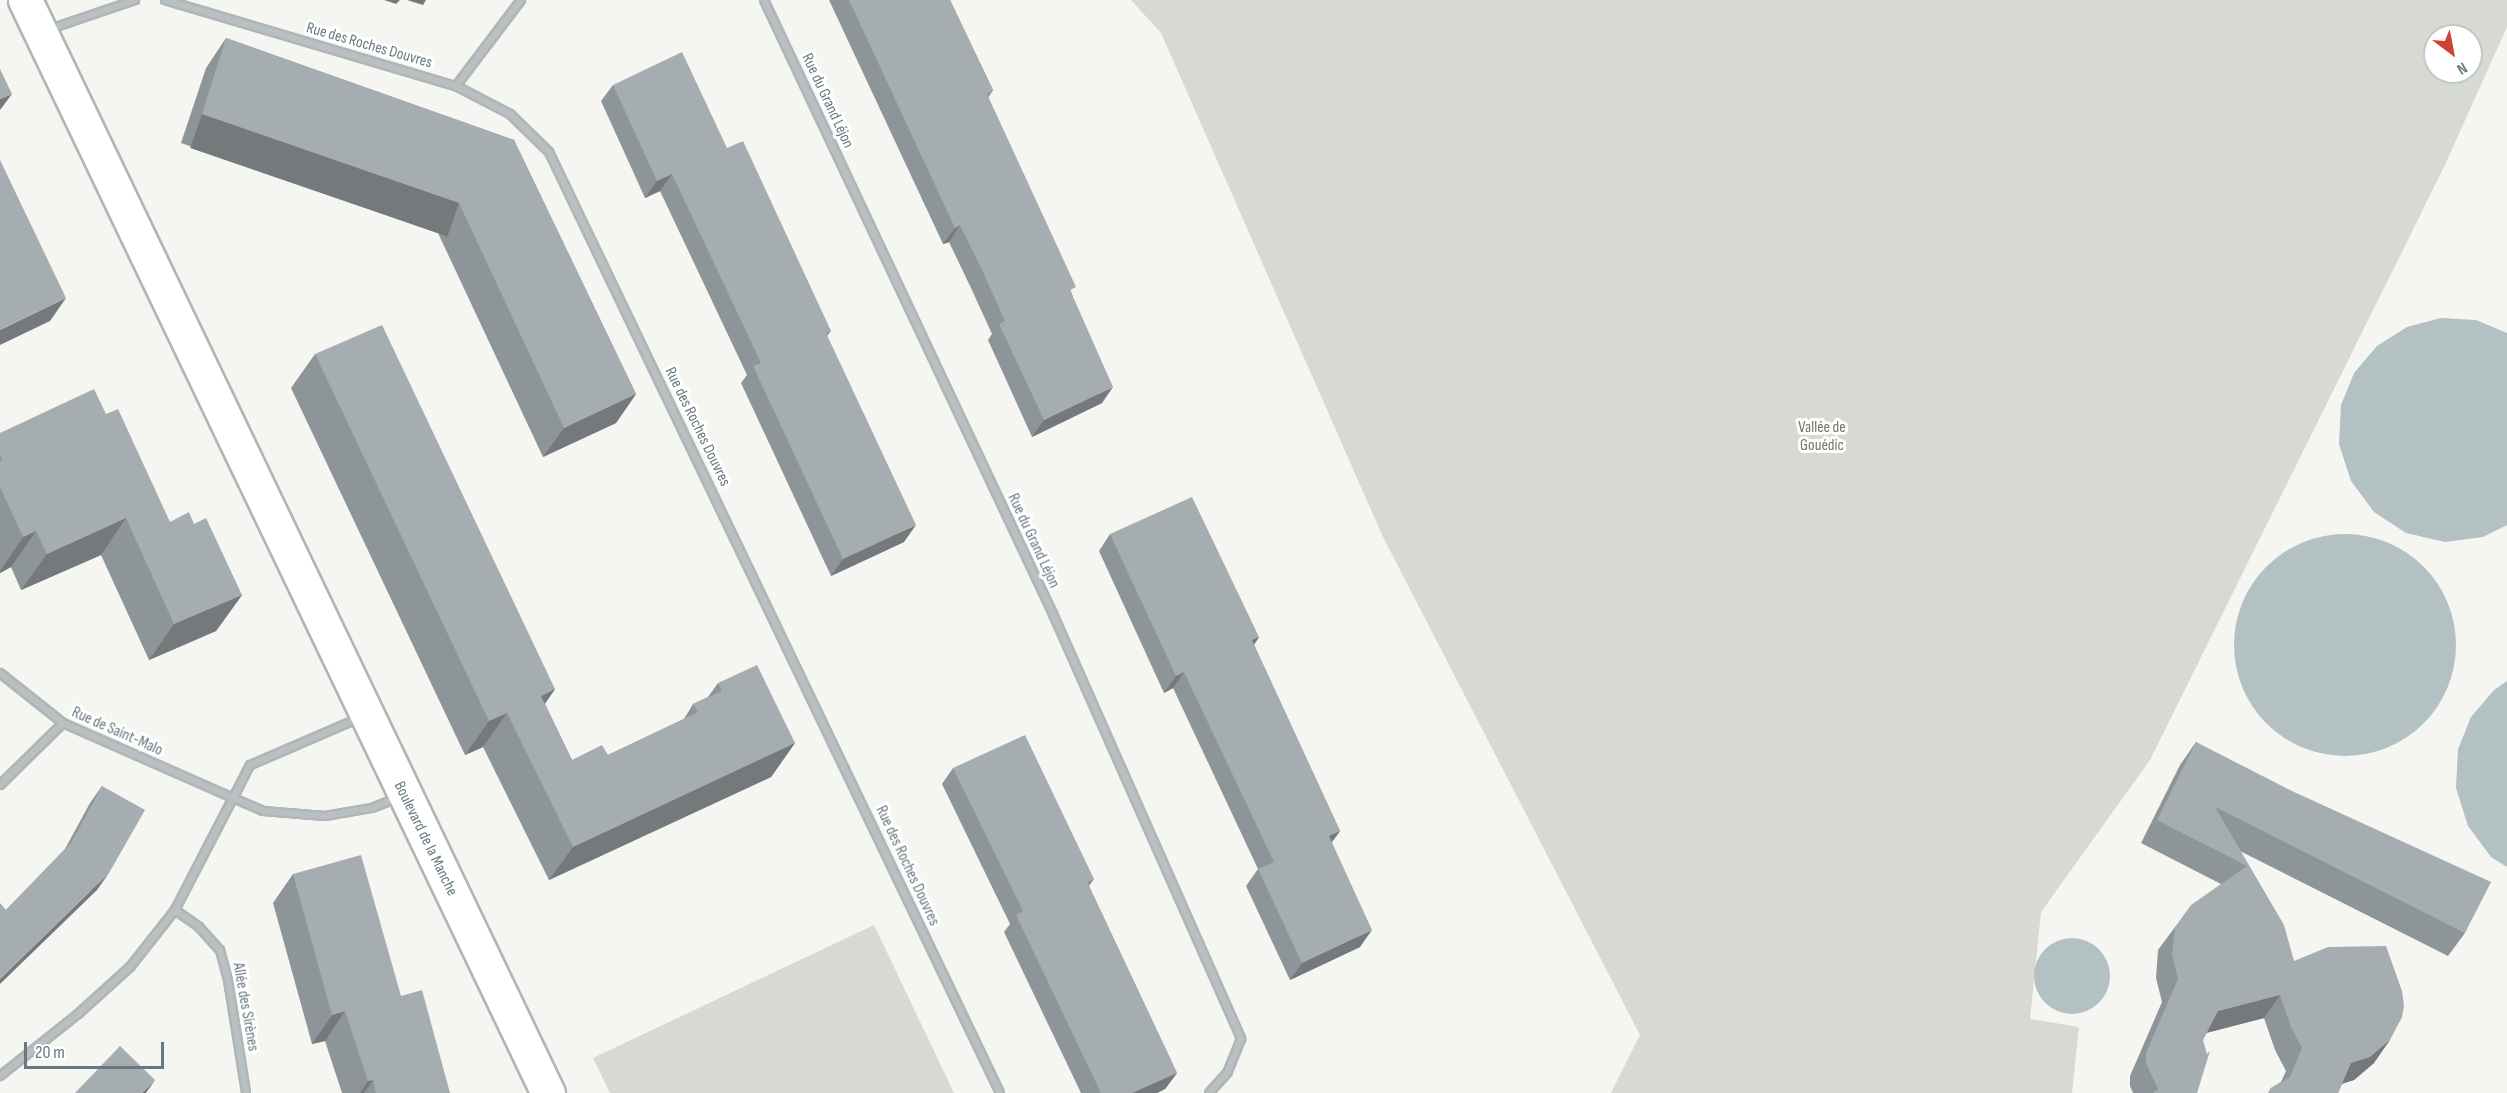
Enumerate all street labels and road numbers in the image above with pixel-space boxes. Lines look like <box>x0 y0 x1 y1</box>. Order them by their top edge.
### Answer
street label: Rue des Roches Douvres <box>304 19 434 73</box>
street label: Rue du Grand Léjon <box>797 51 857 151</box>
street label: Rue des Roches Douvres <box>660 364 734 490</box>
street label: Rue du Grand Léjon <box>1003 491 1063 591</box>
street label: Rue de Saint-Malo <box>68 703 166 761</box>
street label: Boulevard de la Manche <box>389 779 461 899</box>
street label: Rue des Roches Douvres <box>871 803 943 929</box>
street label: Allée des Sirènes <box>228 961 262 1053</box>

